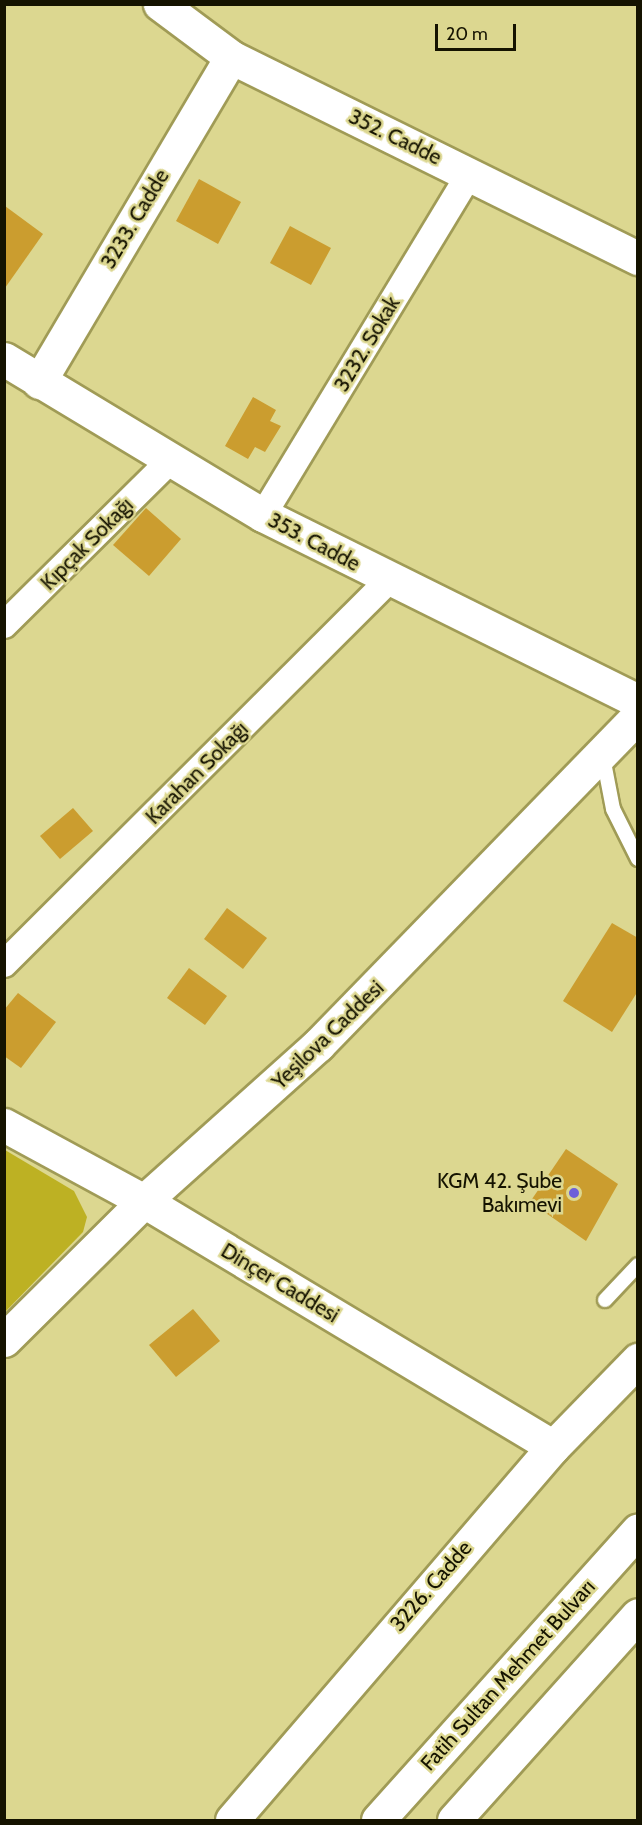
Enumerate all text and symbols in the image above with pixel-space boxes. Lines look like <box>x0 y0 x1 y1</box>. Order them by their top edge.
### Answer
scale bar <box>438 12 519 50</box>
text: 20 m <box>446 23 488 45</box>
street label: 352. Cadde <box>345 104 445 170</box>
street label: 3233. Cadde <box>96 165 174 273</box>
street label: 3232. Sokak <box>329 292 405 396</box>
street label: Kıpçak Sokağı <box>36 493 138 595</box>
street label: 353. Cadde <box>264 507 364 577</box>
street label: Karahan Sokağı <box>141 717 253 829</box>
street label: Yeşilova Caddesi <box>267 975 389 1095</box>
place label: KGM 42. Şube Bakımevi <box>437 1168 562 1218</box>
marker: KGM 42. Şube Bakımevi <box>567 1186 581 1200</box>
street label: Dinçer Caddesi <box>216 1238 344 1328</box>
street label: 3226. Cadde <box>385 1536 477 1636</box>
street label: Fatih Sultan Mehmet Bulvarı <box>416 1574 600 1776</box>

